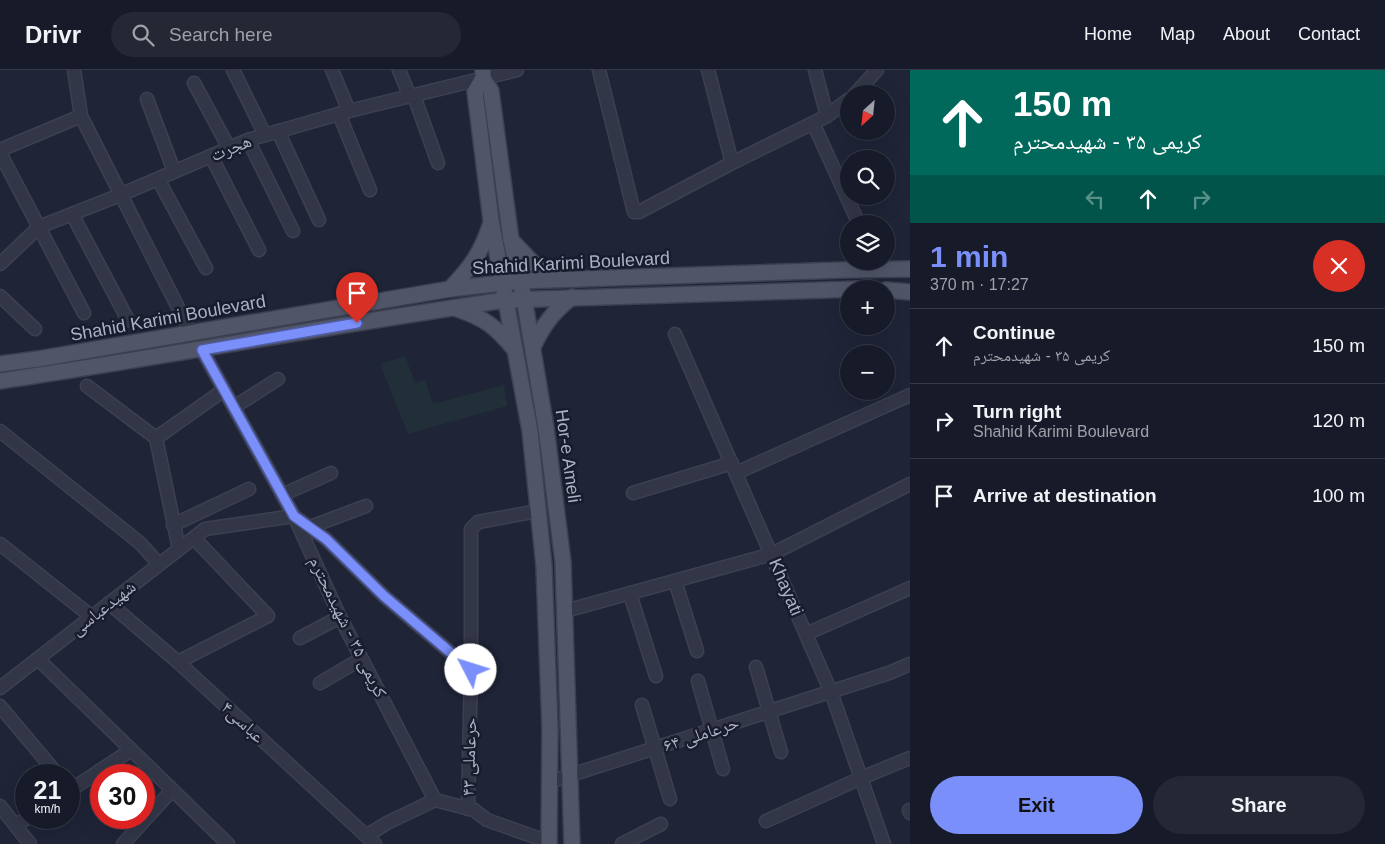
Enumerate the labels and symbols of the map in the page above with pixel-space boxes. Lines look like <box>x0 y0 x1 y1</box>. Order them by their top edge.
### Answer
north arrow <box>840 85 895 140</box>
street label: هجرت <box>208 131 254 165</box>
street label: Shahid Karimi Boulevard <box>472 248 670 278</box>
pin <box>336 272 378 323</box>
street label: Shahid Karimi Boulevard <box>69 291 267 345</box>
street label: Hor-e Ameli <box>552 408 584 504</box>
street label: کریمی ۳۵ - شهیدمحترم <box>303 553 391 702</box>
street label: Khayati <box>765 555 807 619</box>
street label: شهیدعباسی <box>67 576 140 640</box>
position arrow <box>444 643 496 695</box>
street label: عباسی۴ <box>217 697 269 748</box>
street label: حرعاملی ۶۴ <box>661 712 742 757</box>
street label: حرعاملی ۴۳ <box>458 717 481 797</box>
speed limit sign: 30 <box>90 764 155 829</box>

